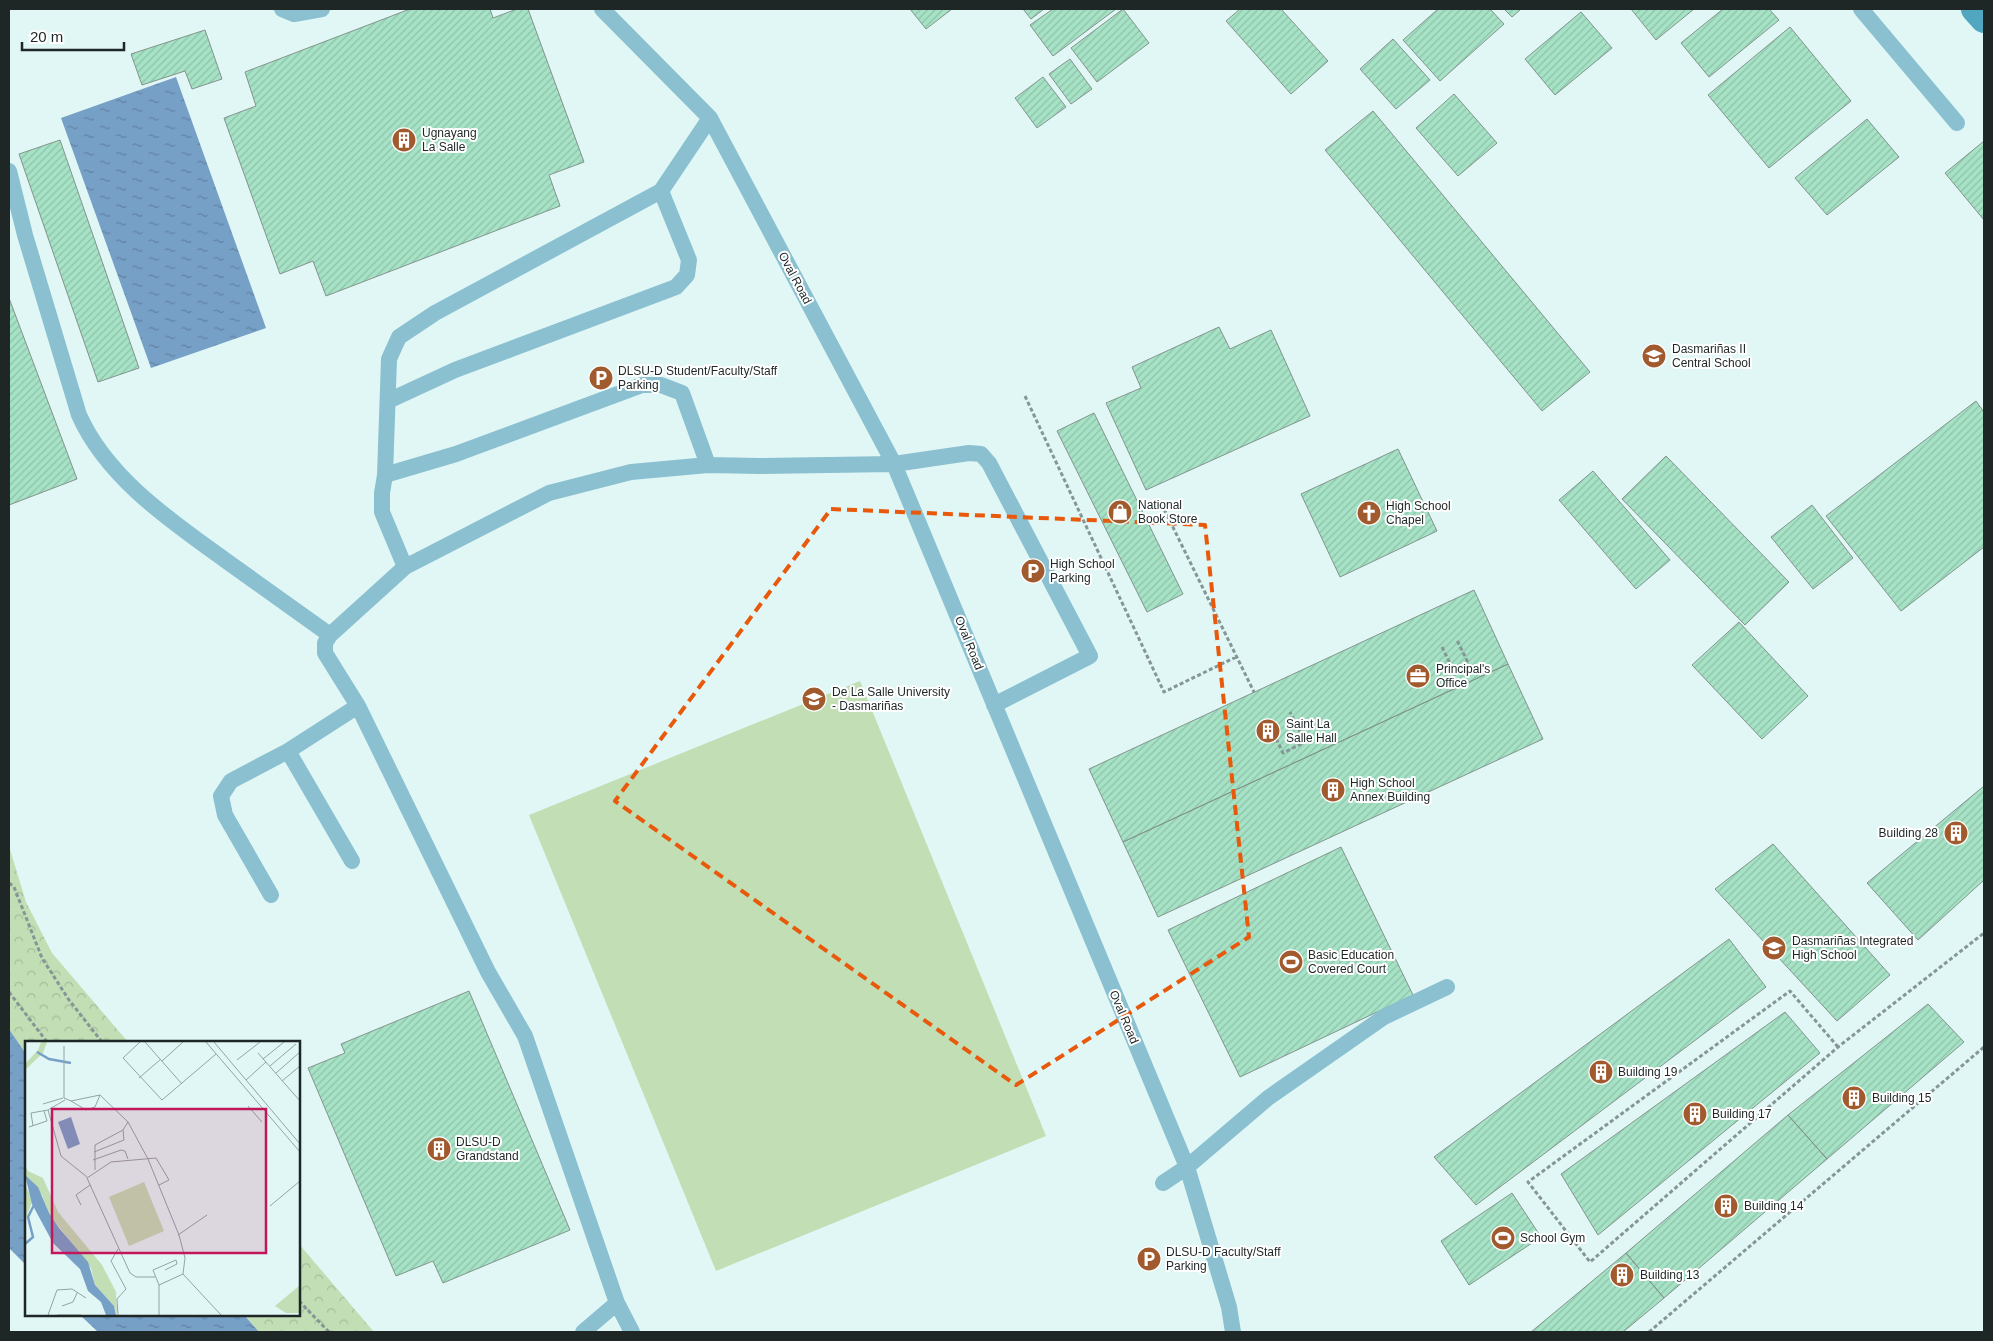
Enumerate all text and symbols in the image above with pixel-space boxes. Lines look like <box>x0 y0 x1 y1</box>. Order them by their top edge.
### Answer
scale bar <box>22 20 125 52</box>
text: 20 m <box>30 28 63 45</box>
place label: Ugnayang La Salle <box>422 126 477 154</box>
building icon: Ugnayang La Salle <box>391 127 417 153</box>
street label: Oval Road <box>776 250 814 306</box>
place label: Dasmariñas II Central School <box>1672 342 1751 370</box>
school or university icon: Dasmariñas II Central School <box>1641 343 1667 369</box>
place label: DLSU-D Student/Faculty/Staff Parking <box>618 364 778 392</box>
parking icon: DLSU-D Student/Faculty/Staff Parking <box>588 365 614 391</box>
place label: National Book Store <box>1138 498 1198 526</box>
shop icon: National Book Store <box>1107 499 1133 525</box>
place label: High School Chapel <box>1386 499 1451 527</box>
church icon: High School Chapel <box>1356 500 1382 526</box>
place label: High School Parking <box>1050 557 1115 585</box>
parking icon: High School Parking <box>1020 558 1046 584</box>
street label: Oval Road <box>952 614 986 672</box>
place label: Principal's Office <box>1436 662 1490 690</box>
office icon: Principal's Office <box>1405 663 1431 689</box>
place label: De La Salle University - Dasmariñas <box>832 685 950 713</box>
school or university icon: De La Salle University - Dasmariñas <box>801 686 827 712</box>
place label: Saint La Salle Hall <box>1286 717 1337 745</box>
building icon: Saint La Salle Hall <box>1255 718 1281 744</box>
place label: High School Annex Building <box>1350 776 1430 804</box>
building icon: High School Annex Building <box>1320 777 1346 803</box>
building icon: Building 28 <box>1943 820 1969 846</box>
place label: Building 28 <box>1879 826 1938 840</box>
place label: Dasmariñas Integrated High School <box>1792 934 1913 962</box>
school or university icon: Dasmariñas Integrated High School <box>1761 935 1787 961</box>
place label: Basic Education Covered Court <box>1308 948 1394 976</box>
sports icon: Basic Education Covered Court <box>1278 949 1304 975</box>
street label: Oval Road <box>1106 988 1142 1046</box>
inset map <box>25 1041 300 1316</box>
building icon: Building 19 <box>1588 1059 1614 1085</box>
place label: Building 19 <box>1618 1065 1678 1079</box>
building icon: Building 15 <box>1841 1085 1867 1111</box>
place label: Building 15 <box>1872 1091 1932 1105</box>
building icon: Building 17 <box>1682 1101 1708 1127</box>
place label: Building 17 <box>1712 1107 1772 1121</box>
place label: DLSU-D Grandstand <box>456 1135 519 1163</box>
building icon: DLSU-D Grandstand <box>426 1136 452 1162</box>
building icon: Building 14 <box>1713 1193 1739 1219</box>
place label: Building 14 <box>1744 1199 1804 1213</box>
sports icon: School Gym <box>1490 1225 1516 1251</box>
place label: School Gym <box>1520 1231 1585 1245</box>
place label: DLSU-D Faculty/Staff Parking <box>1166 1245 1281 1273</box>
parking icon: DLSU-D Faculty/Staff Parking <box>1136 1246 1162 1272</box>
building icon: Building 13 <box>1609 1262 1635 1288</box>
place label: Building 13 <box>1640 1268 1700 1282</box>

